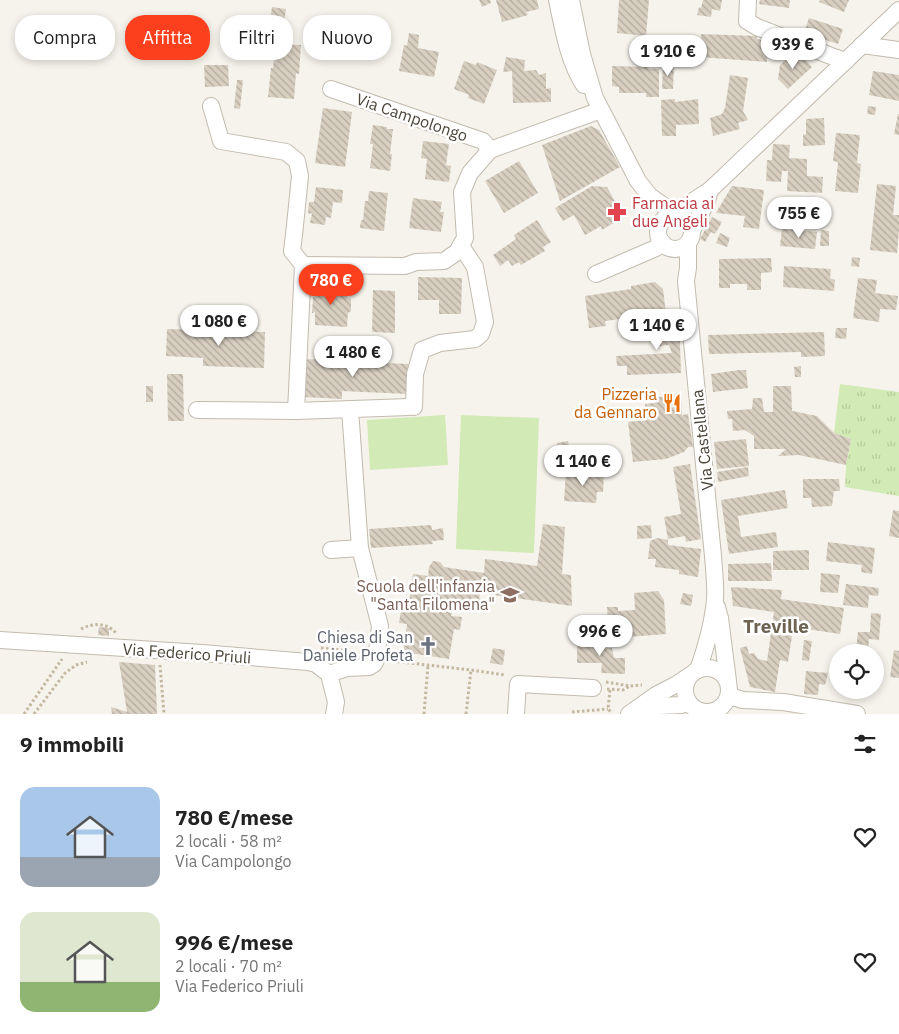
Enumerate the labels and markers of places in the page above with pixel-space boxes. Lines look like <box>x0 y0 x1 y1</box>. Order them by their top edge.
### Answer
pin: 939 € <box>758 28 828 70</box>
pin: 1 910 € <box>622 34 714 77</box>
place label: Farmacia ai due Angeli <box>632 193 714 231</box>
pin: 755 € <box>764 196 834 239</box>
pharmacy icon: Farmacia ai due Angeli <box>606 201 628 223</box>
pin: 780 € <box>296 264 366 306</box>
pin: 1 080 € <box>173 304 265 347</box>
pin: 1 140 € <box>611 308 703 351</box>
pin: 1 480 € <box>307 336 399 378</box>
place label: Pizzeria da Gennaro <box>574 384 657 422</box>
restaurant icon: Pizzeria da Gennaro <box>661 392 683 414</box>
pin: 1 140 € <box>537 444 629 487</box>
place label: Scuola dell'infanzia "Santa Filomena" <box>357 576 495 614</box>
school or university icon: Scuola dell'infanzia "Santa Filomena" <box>499 584 521 606</box>
pin: 996 € <box>565 614 635 657</box>
place label: Chiesa di San Daniele Profeta <box>303 627 413 665</box>
church icon: Chiesa di San Daniele Profeta <box>417 635 439 657</box>

